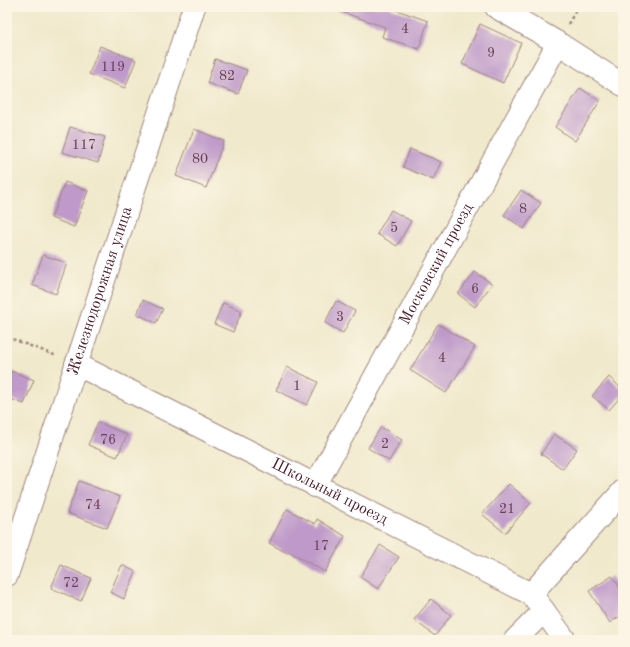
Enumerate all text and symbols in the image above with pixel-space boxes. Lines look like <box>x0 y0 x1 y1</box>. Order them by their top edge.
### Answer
house number: 4 <box>401 22 409 36</box>
house number: 9 <box>487 46 495 60</box>
house number: 119 <box>101 60 125 74</box>
house number: 82 <box>219 69 235 83</box>
house number: 117 <box>72 138 96 152</box>
house number: 80 <box>192 152 208 166</box>
street label: Московский проезд <box>397 201 476 328</box>
house number: 8 <box>519 202 527 216</box>
street label: Железнодорожная улица <box>65 205 136 377</box>
house number: 5 <box>390 221 398 235</box>
house number: 6 <box>471 282 479 296</box>
house number: 3 <box>336 310 344 324</box>
house number: 4 <box>438 351 446 365</box>
house number: 1 <box>293 379 301 393</box>
house number: 76 <box>100 433 116 447</box>
house number: 2 <box>381 437 389 451</box>
street label: Школьный проезд <box>269 456 390 528</box>
house number: 74 <box>85 498 101 512</box>
house number: 21 <box>499 502 515 516</box>
house number: 17 <box>313 539 329 553</box>
house number: 72 <box>63 576 79 590</box>

